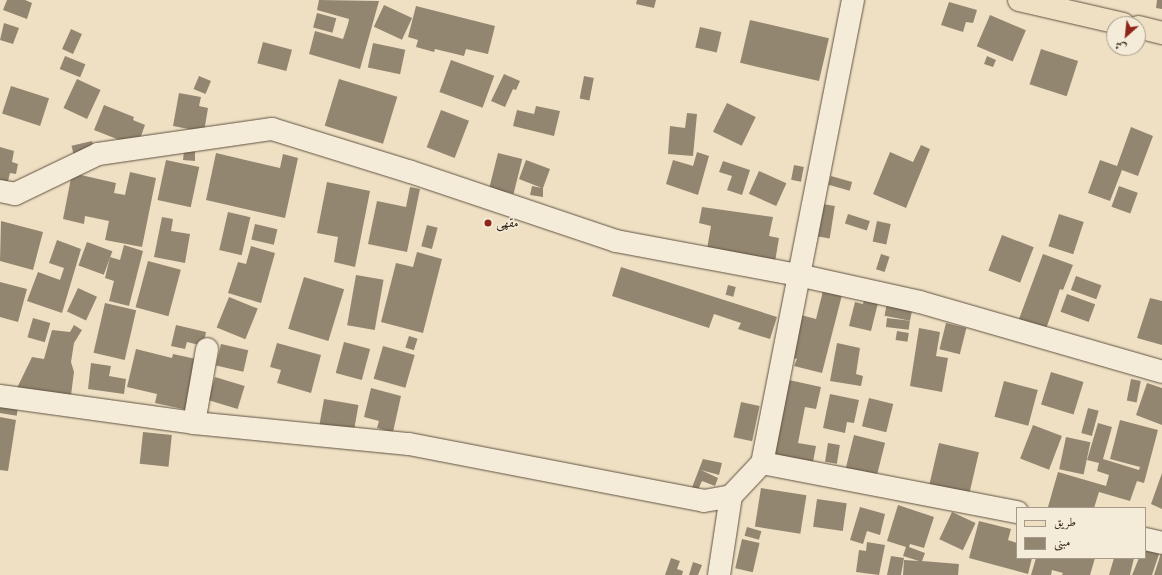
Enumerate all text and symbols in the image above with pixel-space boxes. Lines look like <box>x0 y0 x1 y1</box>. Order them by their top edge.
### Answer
north arrow <box>1106 16 1146 56</box>
text: ش <box>1113 37 1129 55</box>
place label: مقهى <box>496 215 519 231</box>
marker: مقهى <box>483 218 493 228</box>
legend <box>1016 507 1146 559</box>
text: طريق <box>1054 515 1076 530</box>
text: مبنى <box>1054 535 1070 550</box>

